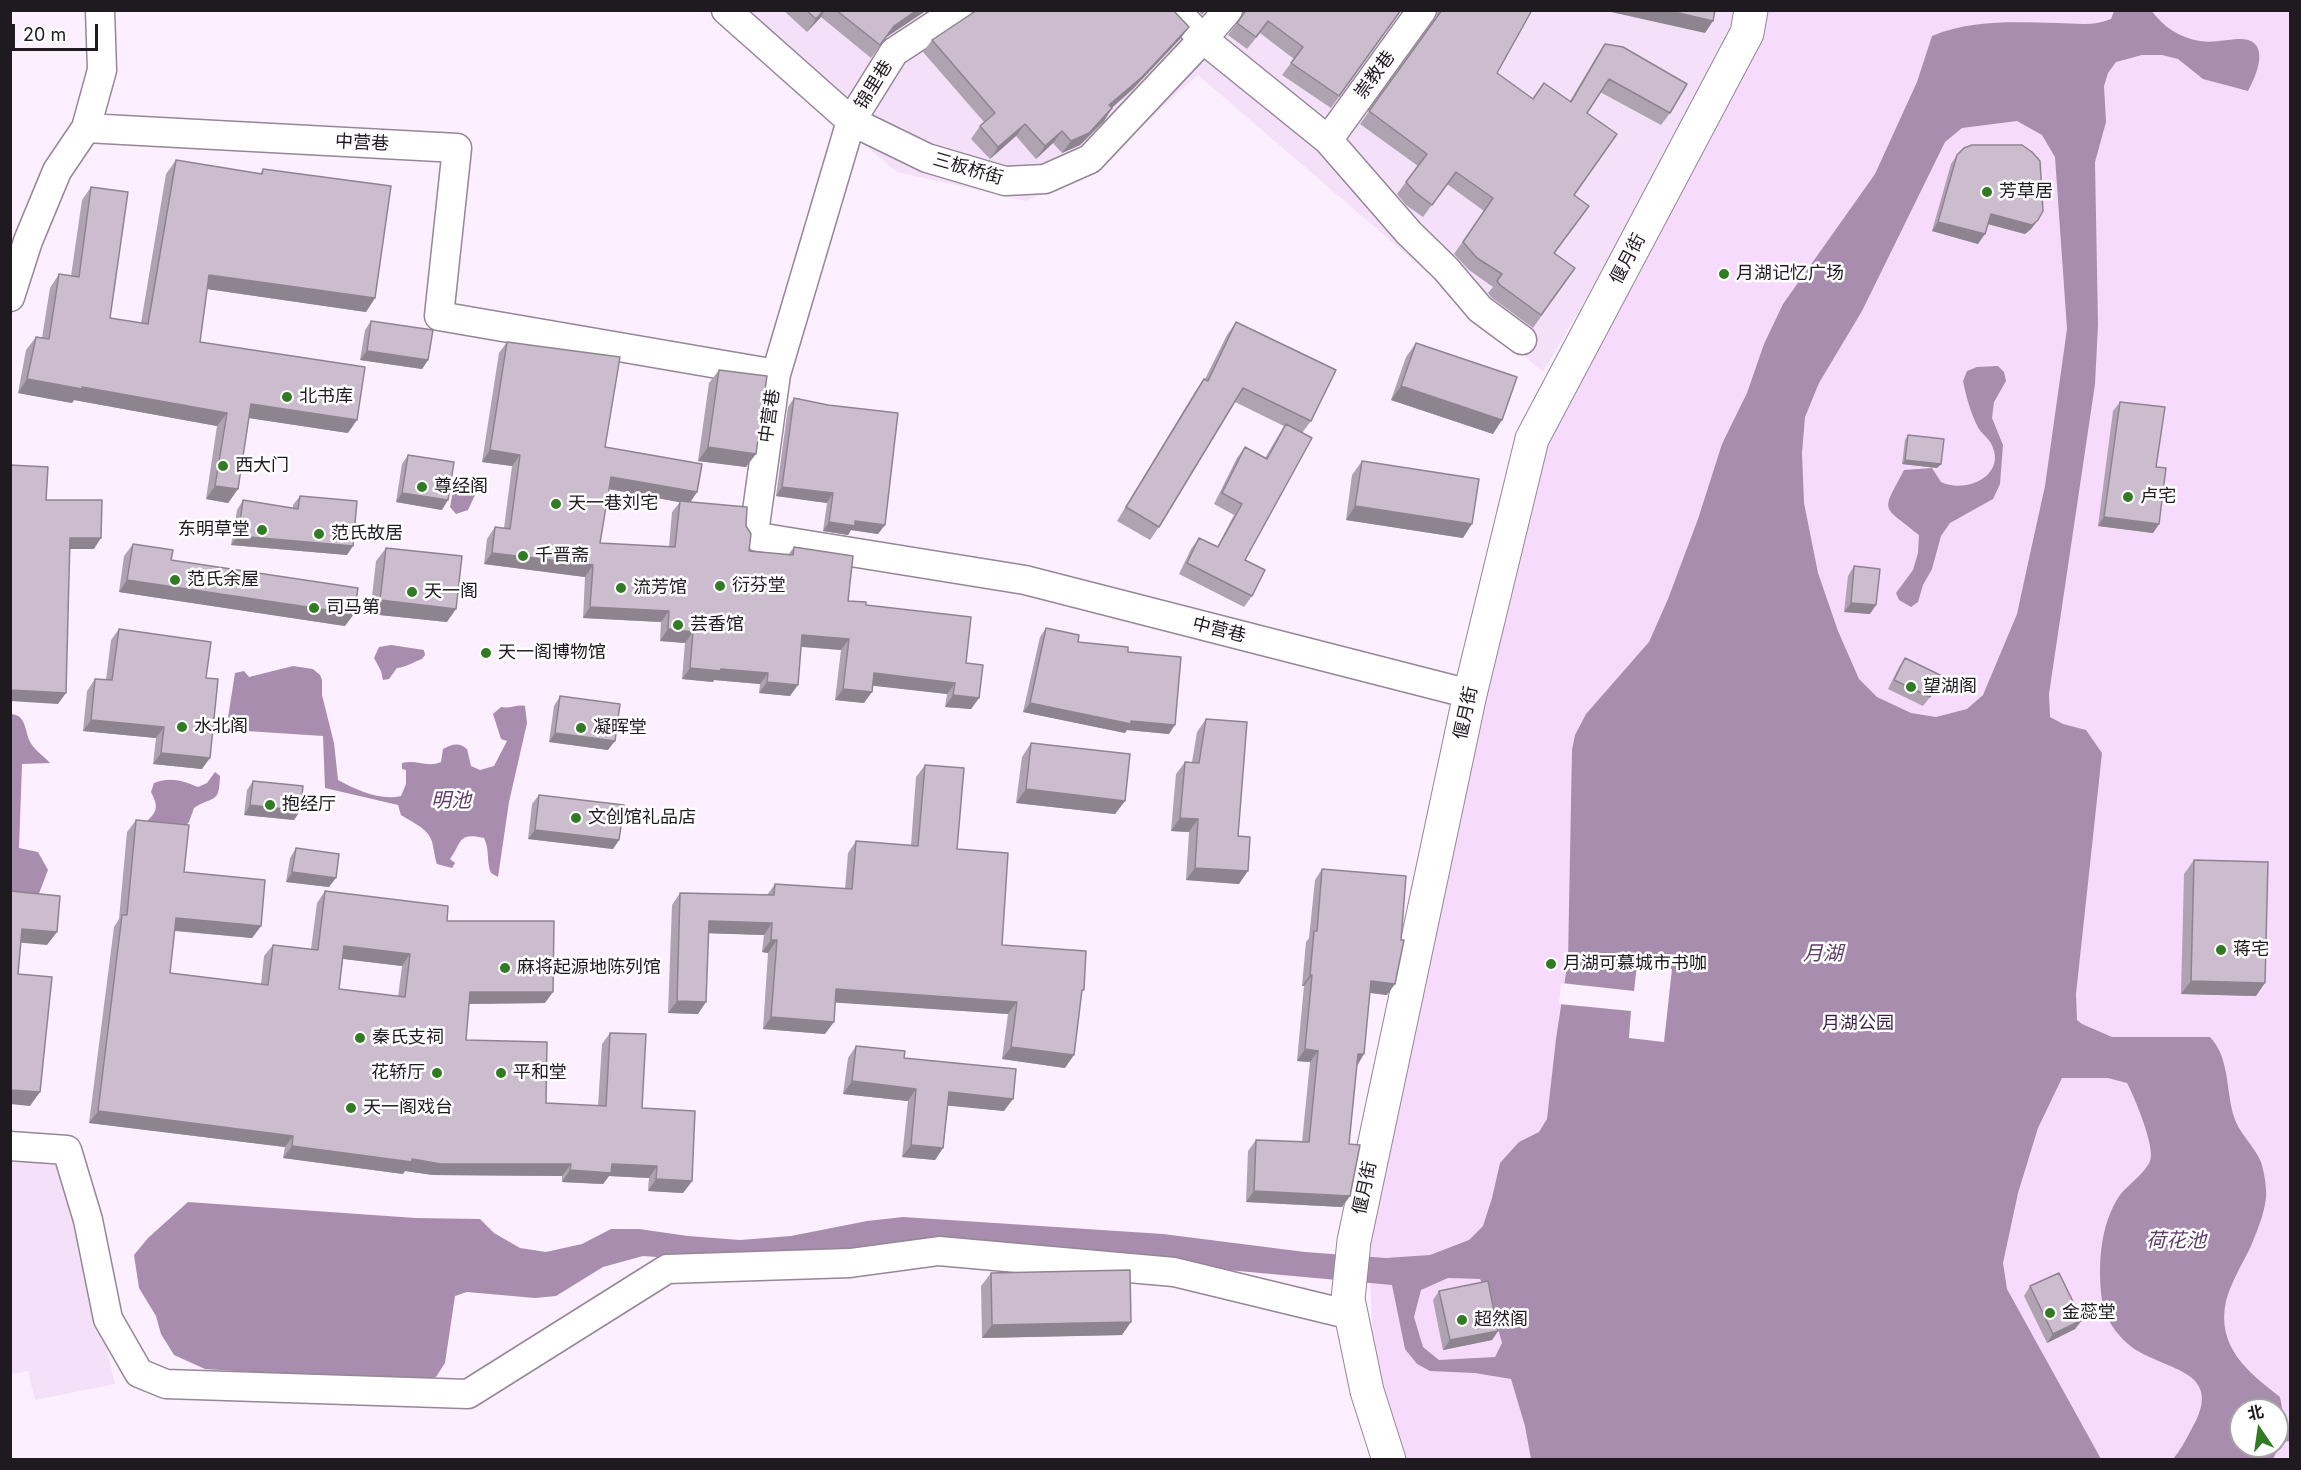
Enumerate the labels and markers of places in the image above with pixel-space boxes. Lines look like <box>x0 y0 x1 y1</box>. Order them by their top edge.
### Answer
place label: 芳草居 <box>1999 181 2053 203</box>
marker: 芳草居 <box>1980 185 1994 199</box>
place label: 月湖记忆广场 <box>1736 263 1844 285</box>
marker: 月湖记忆广场 <box>1717 267 1731 281</box>
place label: 北书库 <box>299 386 353 408</box>
marker: 北书库 <box>280 390 294 404</box>
place label: 西大门 <box>235 455 289 477</box>
marker: 西大门 <box>216 459 230 473</box>
place label: 尊经阁 <box>434 476 488 498</box>
marker: 尊经阁 <box>415 480 429 494</box>
place label: 卢宅 <box>2140 486 2176 508</box>
marker: 卢宅 <box>2121 490 2135 504</box>
place label: 天一巷刘宅 <box>568 493 658 515</box>
marker: 天一巷刘宅 <box>549 497 563 511</box>
place label: 东明草堂 <box>178 519 250 541</box>
marker: 东明草堂 <box>255 523 269 537</box>
place label: 范氏故居 <box>331 523 403 545</box>
marker: 范氏故居 <box>312 527 326 541</box>
place label: 千晋斋 <box>535 545 589 567</box>
marker: 千晋斋 <box>516 549 530 563</box>
place label: 范氏余屋 <box>187 569 259 591</box>
marker: 范氏余屋 <box>168 573 182 587</box>
place label: 衍芬堂 <box>732 575 786 597</box>
place label: 流芳馆 <box>633 577 687 599</box>
marker: 衍芬堂 <box>713 579 727 593</box>
place label: 天一阁 <box>424 581 478 603</box>
marker: 流芳馆 <box>614 581 628 595</box>
marker: 天一阁 <box>405 585 419 599</box>
place label: 司马第 <box>326 597 380 619</box>
marker: 司马第 <box>307 601 321 615</box>
place label: 芸香馆 <box>690 614 744 636</box>
marker: 芸香馆 <box>671 618 685 632</box>
place label: 天一阁博物馆 <box>498 642 606 664</box>
marker: 天一阁博物馆 <box>479 646 493 660</box>
place label: 望湖阁 <box>1923 676 1977 698</box>
marker: 望湖阁 <box>1904 680 1918 694</box>
place label: 水北阁 <box>194 716 248 738</box>
place label: 凝晖堂 <box>593 717 647 739</box>
marker: 水北阁 <box>175 720 189 734</box>
marker: 凝晖堂 <box>574 721 588 735</box>
place label: 抱经厅 <box>282 794 336 816</box>
marker: 抱经厅 <box>263 798 277 812</box>
place label: 文创馆礼品店 <box>588 807 696 829</box>
marker: 文创馆礼品店 <box>569 811 583 825</box>
place label: 蒋宅 <box>2233 939 2269 961</box>
marker: 蒋宅 <box>2214 943 2228 957</box>
place label: 月湖可慕城市书咖 <box>1563 953 1707 975</box>
place label: 麻将起源地陈列馆 <box>517 957 661 979</box>
marker: 月湖可慕城市书咖 <box>1544 957 1558 971</box>
marker: 麻将起源地陈列馆 <box>498 961 512 975</box>
place label: 秦氏支祠 <box>372 1027 444 1049</box>
marker: 秦氏支祠 <box>353 1031 367 1045</box>
place label: 花轿厅 <box>371 1062 425 1084</box>
place label: 平和堂 <box>513 1062 567 1084</box>
marker: 花轿厅 <box>430 1066 444 1080</box>
marker: 平和堂 <box>494 1066 508 1080</box>
place label: 天一阁戏台 <box>363 1097 453 1119</box>
marker: 天一阁戏台 <box>344 1101 358 1115</box>
place label: 金蕊堂 <box>2062 1302 2116 1324</box>
marker: 金蕊堂 <box>2043 1306 2057 1320</box>
place label: 超然阁 <box>1474 1309 1528 1331</box>
marker: 超然阁 <box>1455 1313 1469 1327</box>

